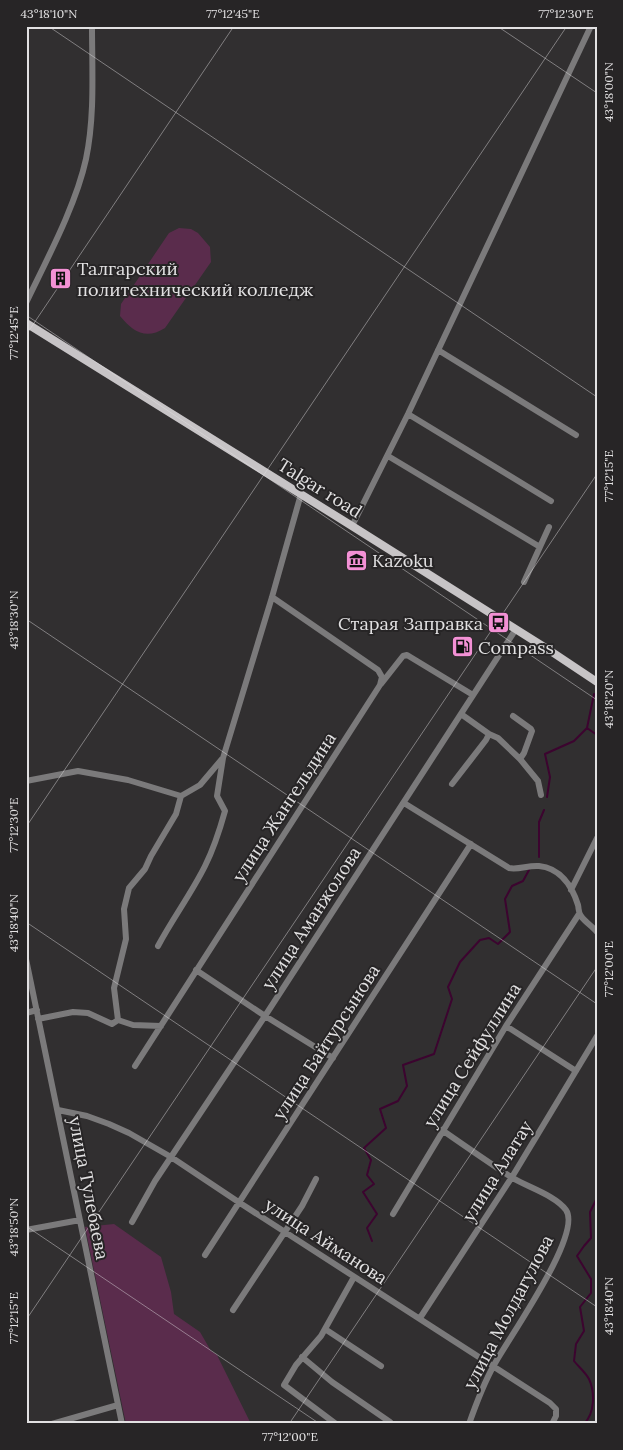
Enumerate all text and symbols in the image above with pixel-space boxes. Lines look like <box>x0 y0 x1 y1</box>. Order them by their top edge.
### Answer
text: 43°18'10"N <box>21 6 77 21</box>
text: 77°12'45"E <box>206 6 260 21</box>
text: 77°12'30"E <box>539 6 594 21</box>
text: 43°18'00"N <box>601 62 616 122</box>
place label: Талгарский политехнический колледж <box>77 257 313 301</box>
building icon: Талгарский политехнический колледж <box>49 266 73 290</box>
text: 77°12'45"E <box>6 306 21 360</box>
text: 77°12'15"E <box>601 450 616 502</box>
street label: Talgar road <box>273 453 367 523</box>
museum icon: Kazoku <box>344 548 368 572</box>
place label: Kazoku <box>372 549 434 572</box>
text: 43°18'30"N <box>6 590 21 650</box>
bus stop icon: Старая Заправка <box>487 611 511 635</box>
place label: Старая Заправка <box>338 612 483 635</box>
fuel station icon: Compass <box>450 635 474 659</box>
place label: Compass <box>478 636 554 659</box>
text: 43°18'20"N <box>601 670 616 728</box>
street label: улица Жангельдина <box>227 728 341 886</box>
text: 77°12'30"E <box>6 798 21 853</box>
street label: улица Аманжолова <box>256 842 366 994</box>
text: 43°18'40"N <box>6 894 21 952</box>
text: 77°12'00"E <box>601 941 616 997</box>
street label: улица Байтурсынова <box>267 960 385 1124</box>
street label: улица Сейфуллина <box>418 978 526 1132</box>
street label: улица Тулебаева <box>64 1114 114 1262</box>
street label: улица Алатау <box>457 1116 538 1226</box>
street label: улица Айманова <box>260 1193 392 1289</box>
text: 43°18'50"N <box>6 1198 21 1256</box>
street label: улица Молдагулова <box>458 1231 558 1393</box>
text: 43°18'40"N <box>601 1277 616 1335</box>
text: 77°12'15"E <box>6 1292 21 1344</box>
text: 77°12'00"E <box>262 1429 318 1444</box>

